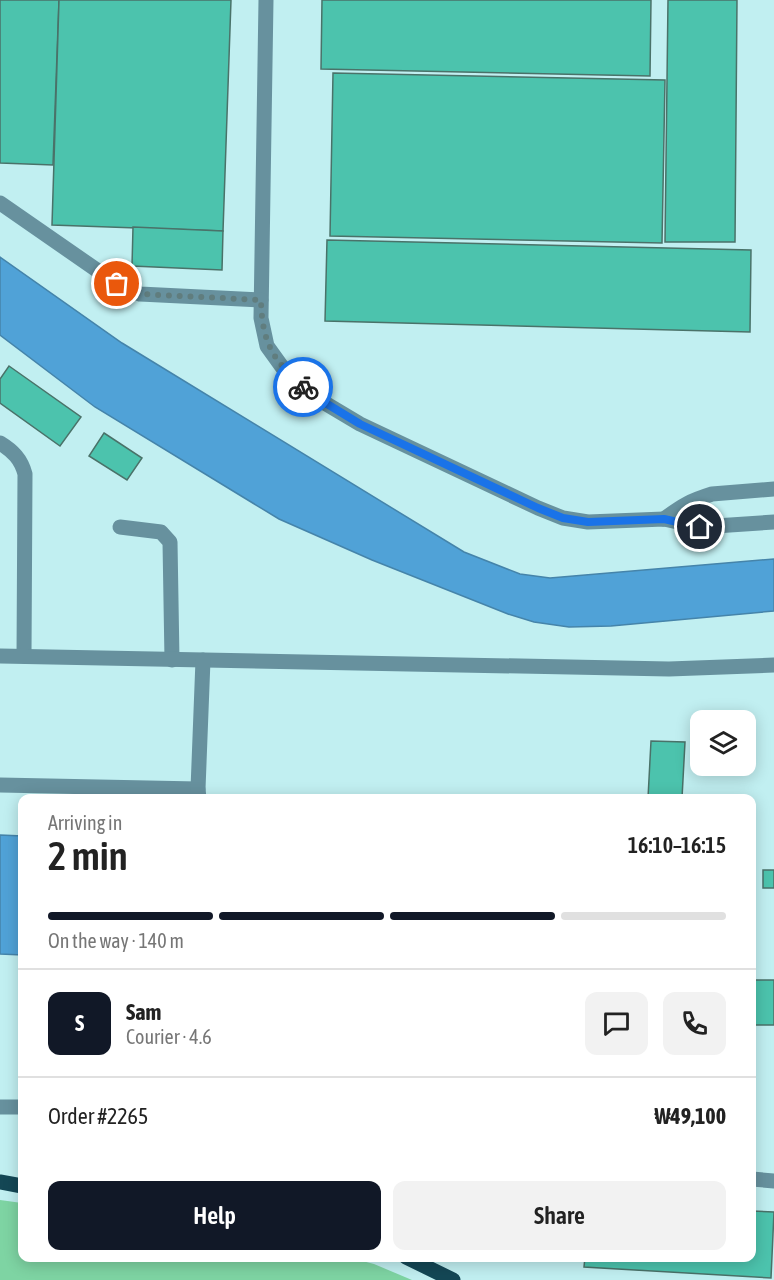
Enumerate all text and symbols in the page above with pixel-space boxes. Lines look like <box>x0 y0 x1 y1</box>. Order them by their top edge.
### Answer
pin <box>91 258 142 309</box>
icon: bag <box>100 267 133 300</box>
courier <box>273 357 333 417</box>
icon: bike <box>287 371 320 404</box>
pin <box>674 501 725 552</box>
icon: home <box>683 510 716 543</box>
map controls <box>690 710 756 776</box>
button: layers <box>690 710 756 776</box>
text: Arriving in <box>48 811 122 834</box>
text: 16:10–16:15 <box>628 832 726 858</box>
text: 2 min <box>48 834 128 878</box>
text: On the way · 140 m <box>48 929 184 952</box>
button: chat <box>585 992 648 1055</box>
button: phone <box>663 992 726 1055</box>
text: Sam <box>126 999 161 1025</box>
text: S <box>75 1010 84 1036</box>
text: Courier · 4.6 <box>126 1025 212 1048</box>
text: Order #2265 <box>48 1103 148 1129</box>
text: ₩49,100 <box>654 1103 726 1129</box>
button: Help <box>48 1181 381 1250</box>
button: Share <box>393 1181 726 1250</box>

